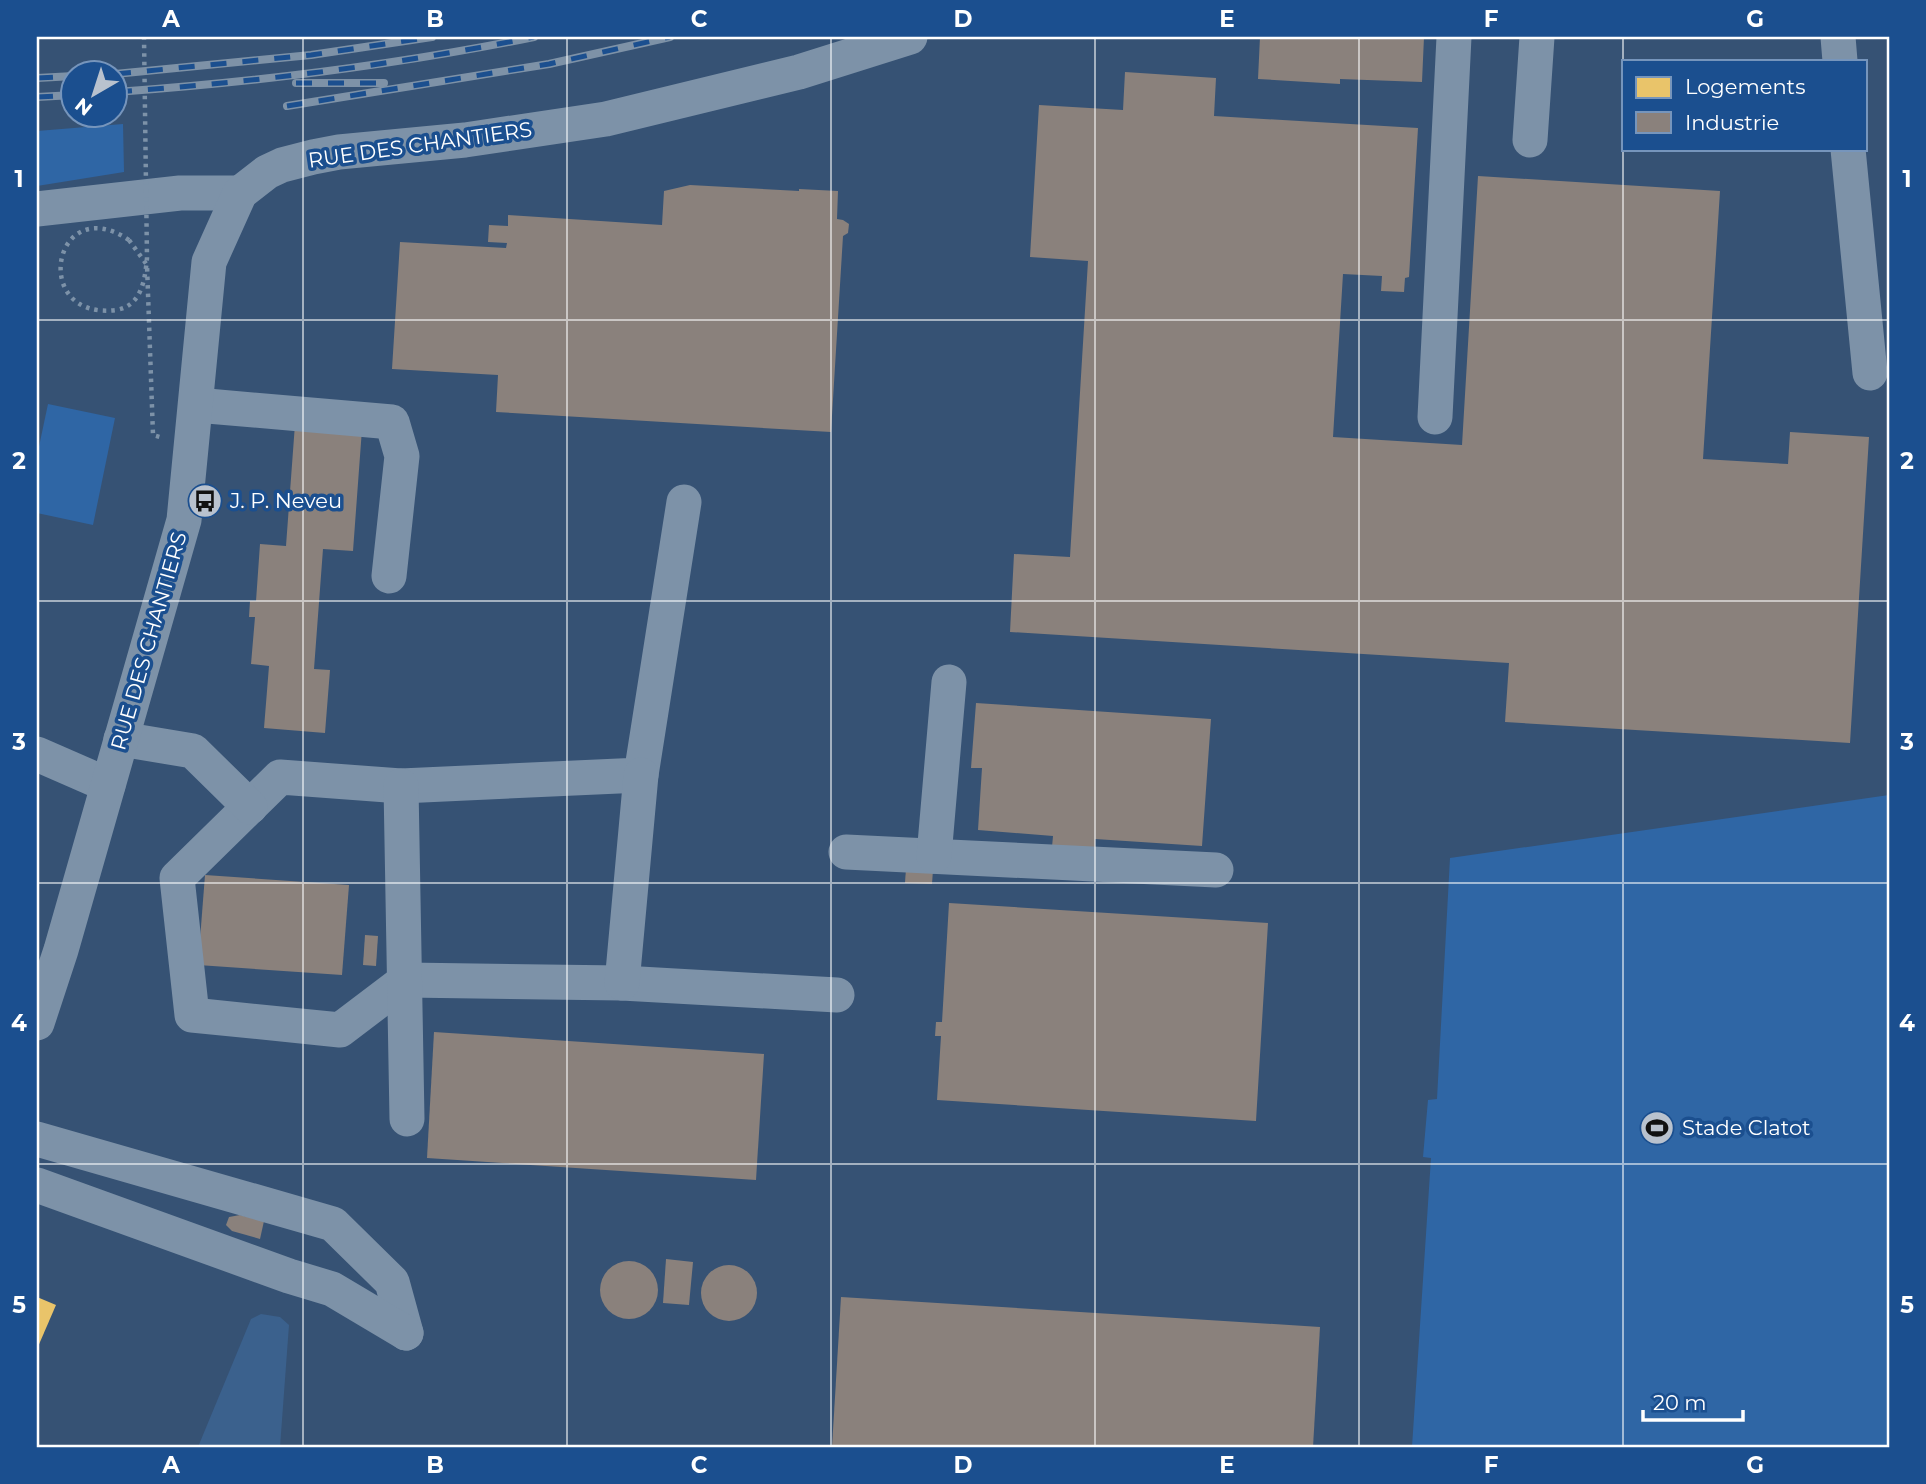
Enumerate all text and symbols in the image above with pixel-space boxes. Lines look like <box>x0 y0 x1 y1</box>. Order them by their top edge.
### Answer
text: A <box>161 5 180 33</box>
text: B <box>426 5 444 33</box>
text: C <box>691 5 708 33</box>
text: D <box>954 5 973 33</box>
text: E <box>1219 5 1235 33</box>
text: F <box>1484 5 1499 33</box>
text: G <box>1746 5 1764 33</box>
north arrow <box>60 60 130 130</box>
legend <box>1622 60 1867 150</box>
text: Logements <box>1685 74 1805 99</box>
text: N <box>70 93 97 121</box>
text: Industrie <box>1685 110 1779 135</box>
street label: RUE DES CHANTIERS <box>306 116 533 173</box>
text: 1 <box>14 165 24 193</box>
text: 1 <box>1902 165 1912 193</box>
text: 2 <box>12 447 26 475</box>
text: 2 <box>1900 447 1914 475</box>
bus stop icon: J. P. Neveu <box>186 482 224 520</box>
place label: J. P. Neveu <box>229 488 342 513</box>
street label: RUE DES CHANTIERS <box>105 529 192 753</box>
text: 3 <box>11 728 26 756</box>
text: 3 <box>1899 728 1914 756</box>
text: 4 <box>11 1009 27 1037</box>
text: 4 <box>1899 1009 1915 1037</box>
sports icon: Stade Clatot <box>1638 1109 1676 1147</box>
place label: Stade Clatot <box>1682 1115 1811 1140</box>
text: 5 <box>12 1291 26 1319</box>
text: 5 <box>1900 1291 1914 1319</box>
scale bar <box>1643 1379 1742 1423</box>
text: 20 m <box>1653 1390 1707 1415</box>
text: A <box>161 1451 180 1479</box>
text: B <box>426 1451 444 1479</box>
text: C <box>691 1451 708 1479</box>
text: D <box>954 1451 973 1479</box>
text: E <box>1219 1451 1235 1479</box>
text: F <box>1484 1451 1499 1479</box>
text: G <box>1746 1451 1764 1479</box>

